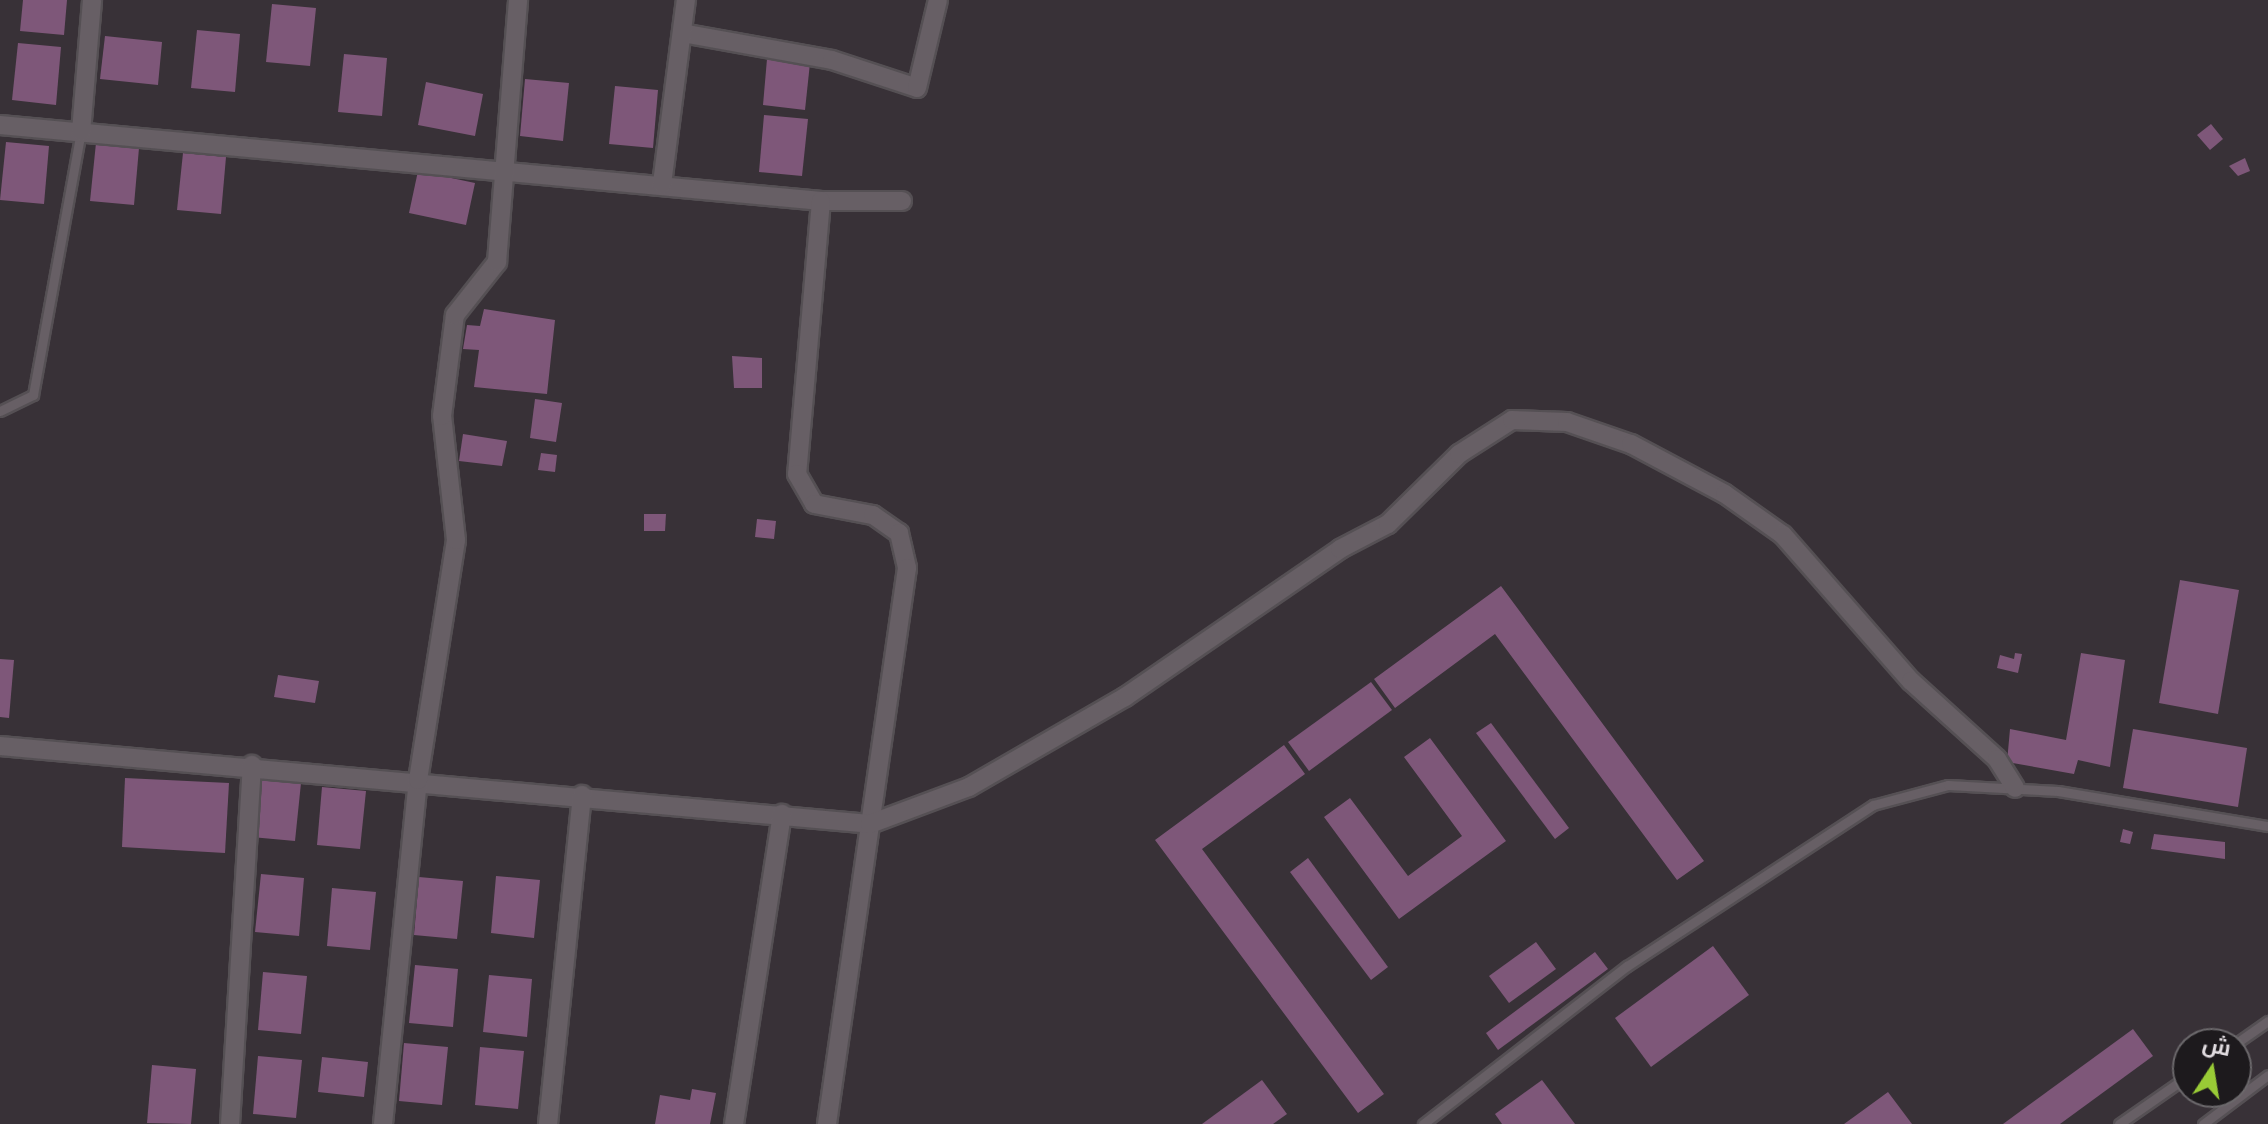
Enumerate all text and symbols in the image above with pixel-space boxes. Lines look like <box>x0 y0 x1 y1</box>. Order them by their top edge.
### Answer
north arrow <box>2172 1028 2252 1108</box>
text: ش <box>2200 1030 2233 1062</box>

